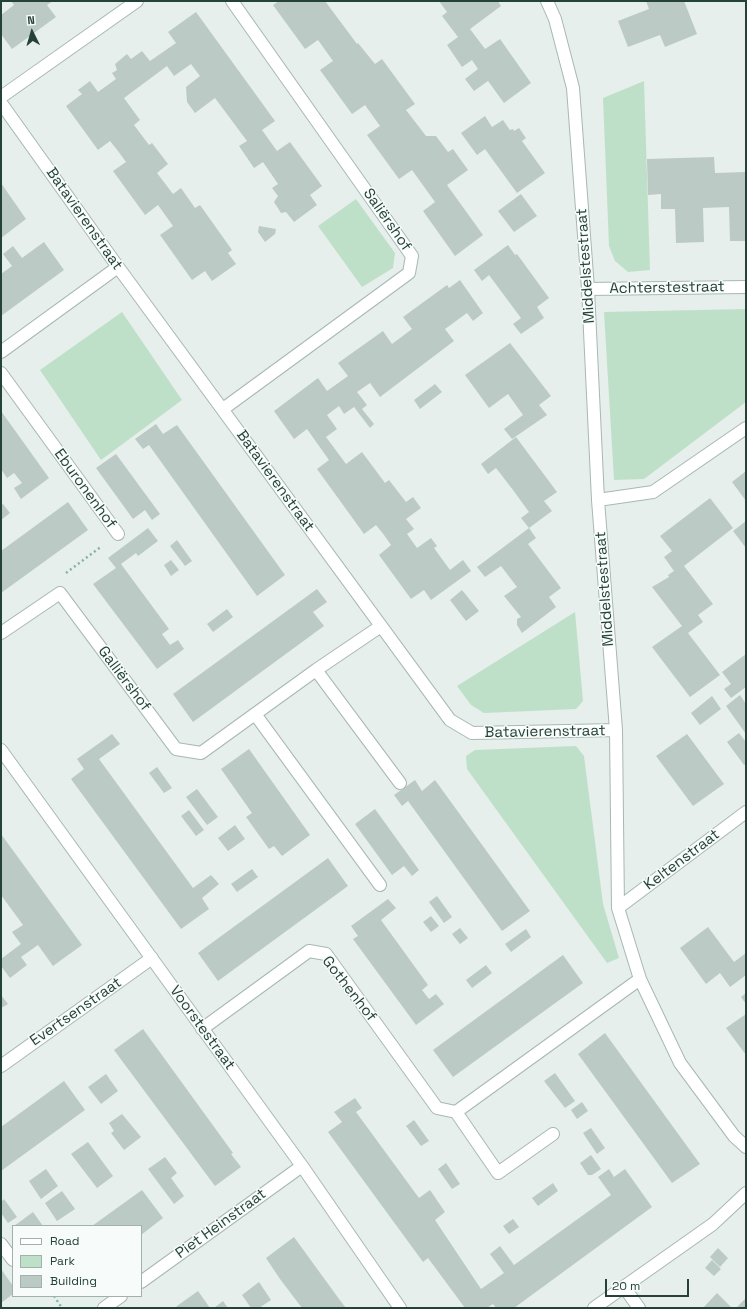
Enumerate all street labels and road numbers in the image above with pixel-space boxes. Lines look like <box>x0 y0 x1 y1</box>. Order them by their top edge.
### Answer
street label: Batavierenstraat <box>42 164 126 274</box>
street label: Saliërshof <box>359 185 415 255</box>
street label: Middelstestraat <box>573 208 599 324</box>
street label: Achterstestraat <box>609 278 725 298</box>
street label: Batavierenstraat <box>232 427 318 535</box>
street label: Eburonenhof <box>50 446 120 532</box>
street label: Middelstestraat <box>592 531 618 647</box>
street label: Galliërshof <box>94 643 154 715</box>
street label: Batavierenstraat <box>484 722 606 742</box>
street label: Keltenstraat <box>641 826 723 894</box>
street label: Gothenhof <box>318 953 380 1025</box>
street label: Evertsenstraat <box>27 974 125 1050</box>
street label: Voorstestraat <box>165 982 239 1074</box>
street label: Piet Heinstraat <box>172 1185 270 1263</box>

